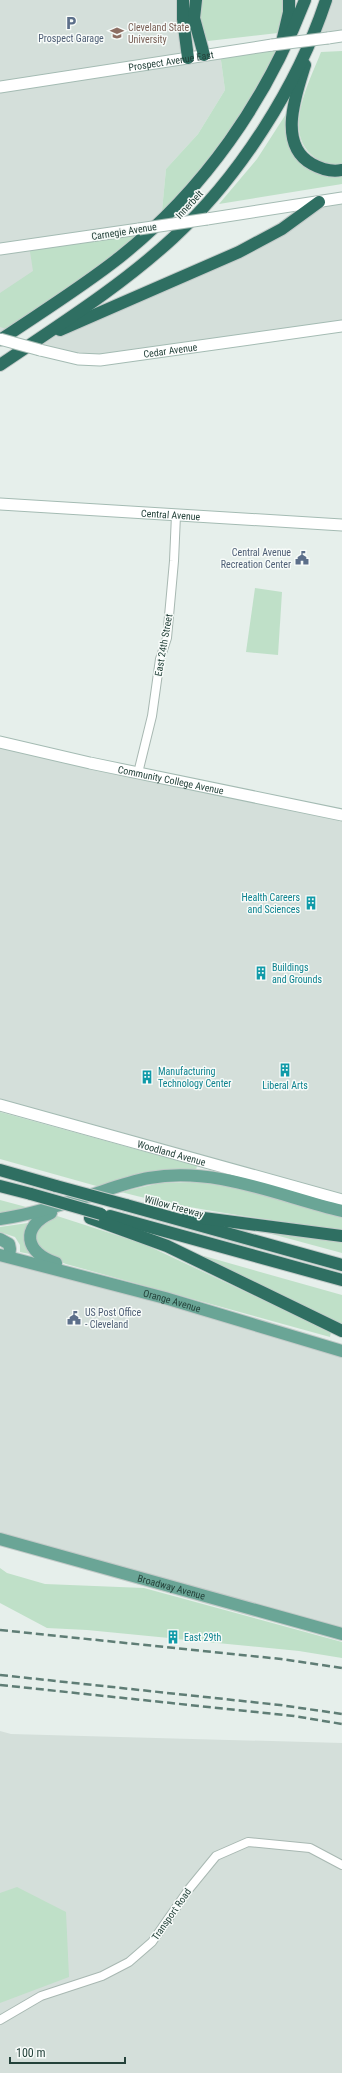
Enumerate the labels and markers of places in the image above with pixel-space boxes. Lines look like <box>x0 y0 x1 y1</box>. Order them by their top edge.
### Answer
parking icon: Prospect Garage <box>63 15 79 31</box>
place label: Cleveland State University <box>128 22 190 45</box>
school or university icon: Cleveland State University <box>109 25 125 41</box>
place label: Prospect Garage <box>38 33 104 44</box>
place label: Central Avenue Recreation Center <box>221 547 291 570</box>
public building icon: Central Avenue Recreation Center <box>294 550 310 566</box>
place label: Health Careers and Sciences <box>242 892 300 915</box>
building icon: Health Careers and Sciences <box>303 895 319 911</box>
place label: Buildings and Grounds <box>272 962 322 985</box>
building icon: Buildings and Grounds <box>253 965 269 981</box>
building icon: Liberal Arts <box>277 1062 293 1078</box>
place label: Manufacturing Technology Center <box>158 1066 231 1089</box>
building icon: Manufacturing Technology Center <box>139 1069 155 1085</box>
place label: Liberal Arts <box>262 1080 308 1091</box>
place label: US Post Office - Cleveland <box>85 1307 141 1330</box>
public building icon: US Post Office - Cleveland <box>66 1310 82 1326</box>
building icon: East 29th <box>165 1629 181 1645</box>
place label: East 29th <box>184 1632 221 1643</box>

